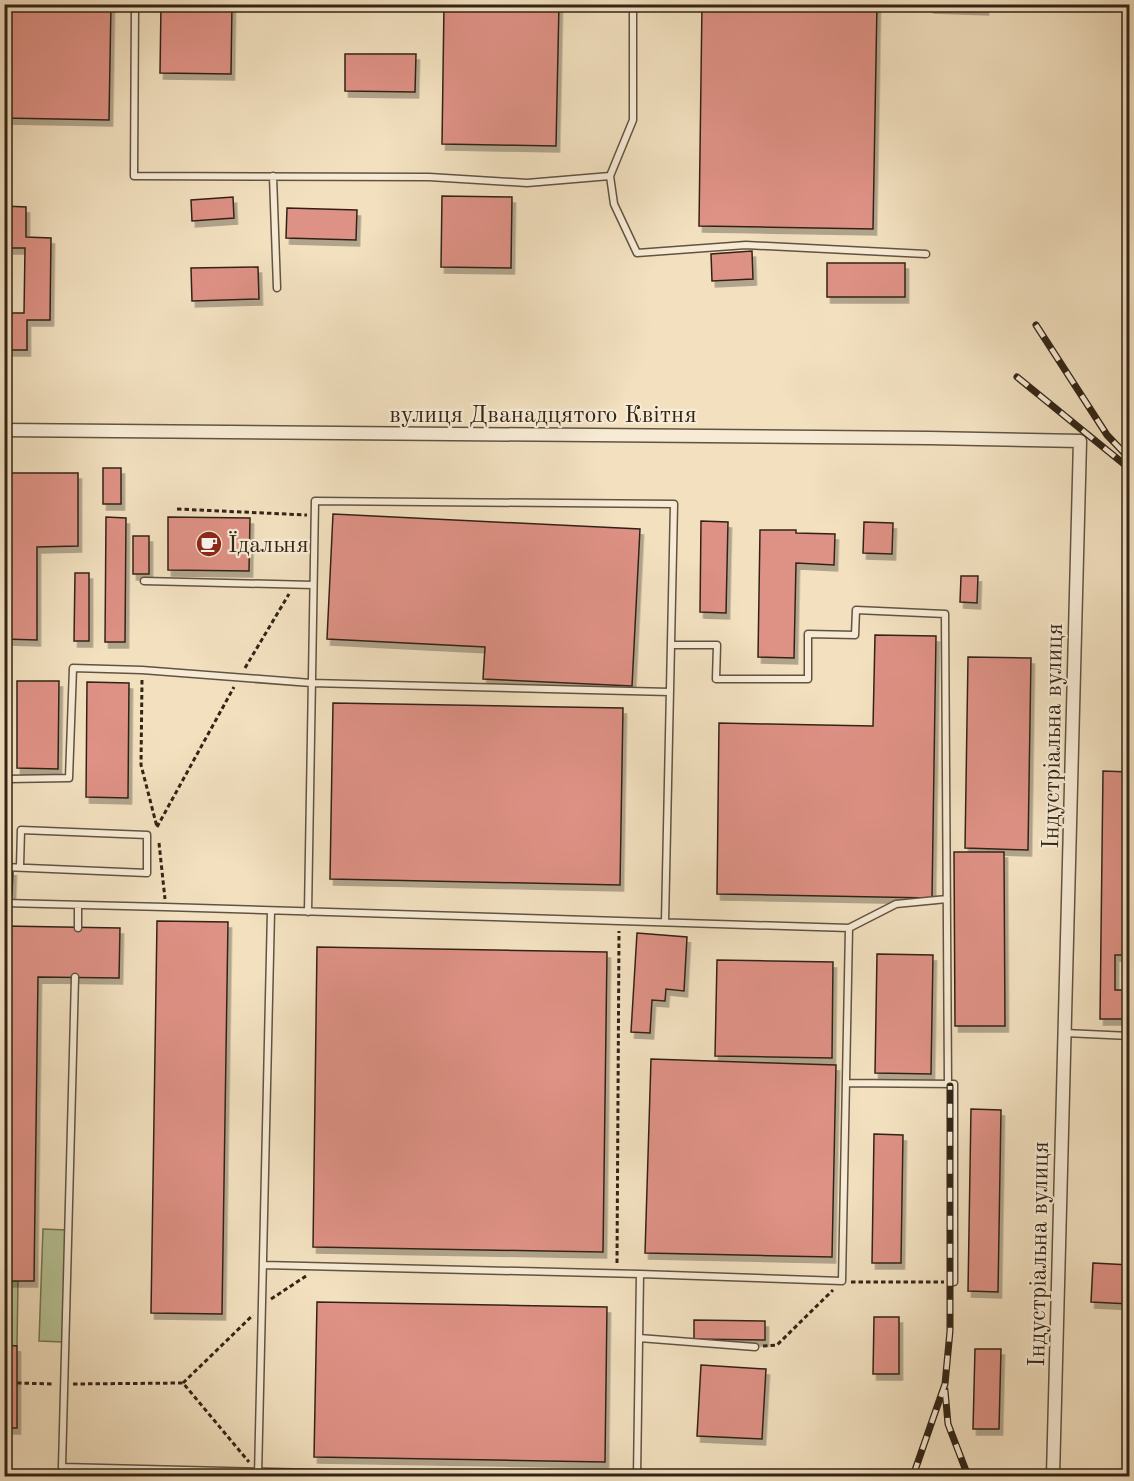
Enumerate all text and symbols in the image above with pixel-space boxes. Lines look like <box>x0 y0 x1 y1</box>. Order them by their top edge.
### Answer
street label: вулиця Дванадцятого Квітня <box>389 404 697 428</box>
cafe icon: Їдальня <box>194 529 224 559</box>
place label: Їдальня <box>228 531 309 558</box>
street label: Індустріальна вулиця <box>1040 623 1068 849</box>
street label: Індустріальна вулиця <box>1026 1141 1054 1367</box>

